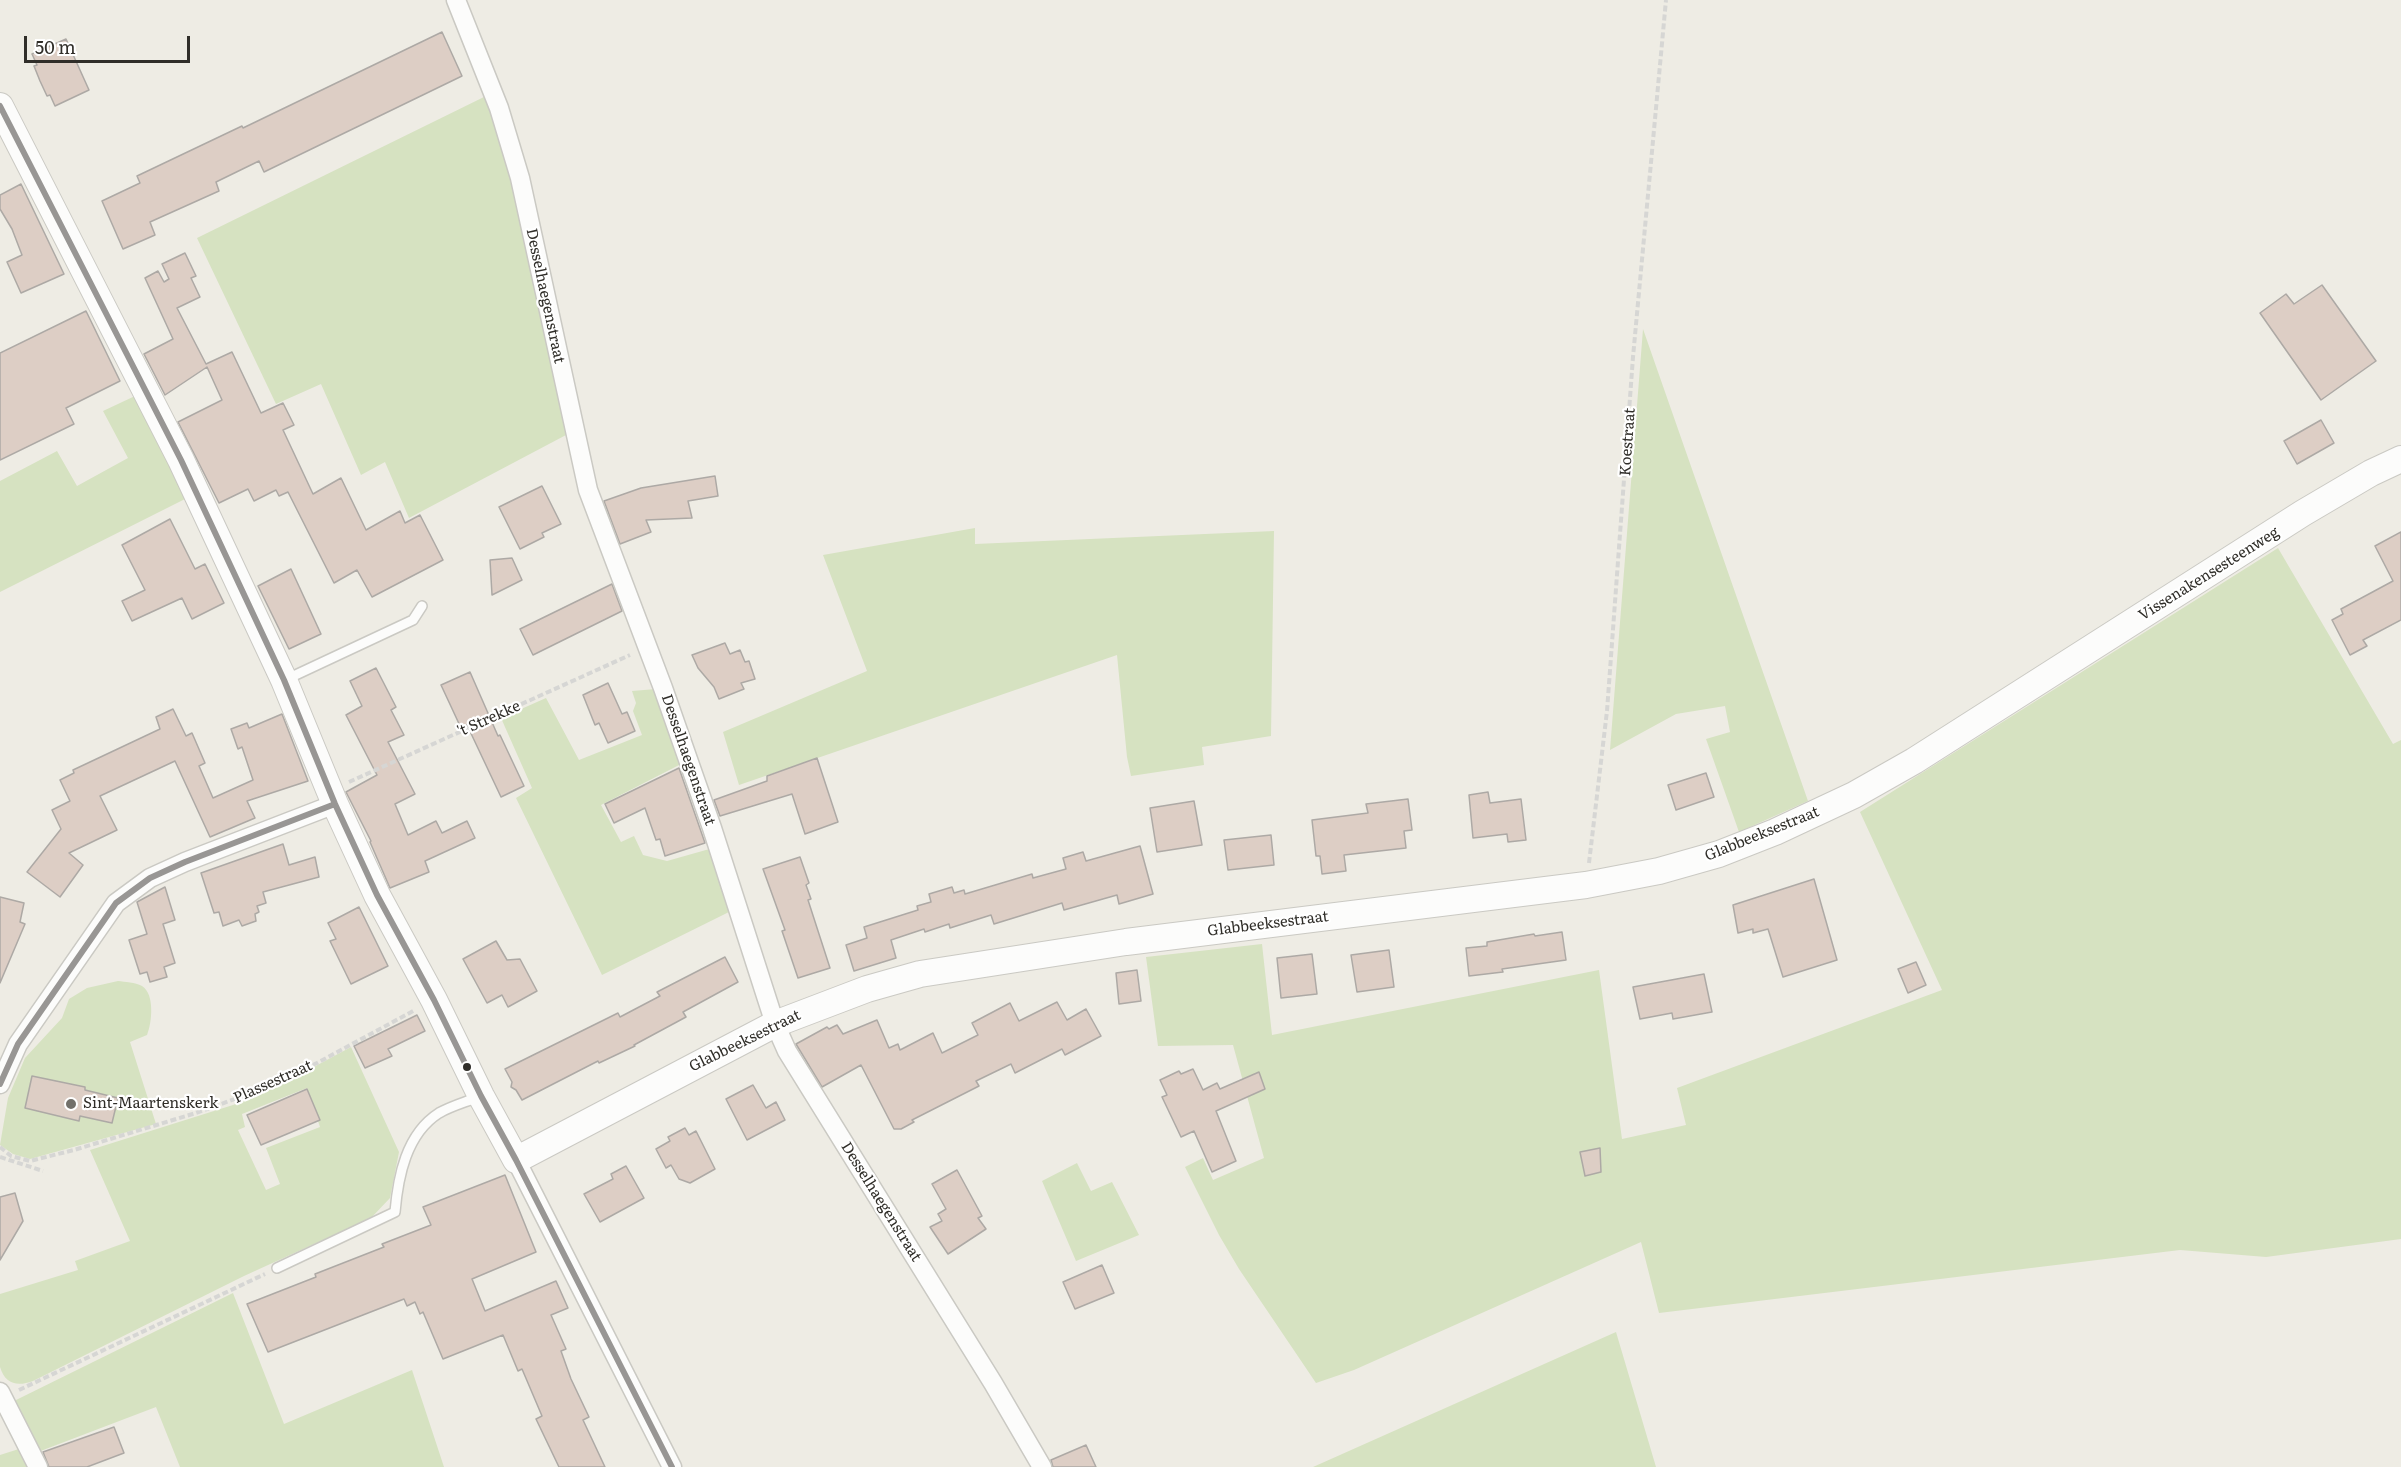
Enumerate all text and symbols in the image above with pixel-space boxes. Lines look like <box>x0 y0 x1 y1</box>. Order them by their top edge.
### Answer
scale bar <box>27 24 194 62</box>
text: 50 m <box>35 33 76 60</box>
street label: Desselhaegenstraat <box>522 227 568 365</box>
street label: Koestraat <box>1617 407 1639 477</box>
street label: Vissenakensesteenweg <box>2136 523 2282 625</box>
street label: Desselhaegenstraat <box>657 692 719 828</box>
street label: 't Strekke <box>455 697 523 741</box>
street label: Glabbeeksestraat <box>1702 803 1822 865</box>
street label: Glabbeeksestraat <box>1206 908 1330 940</box>
street label: Glabbeeksestraat <box>686 1006 804 1076</box>
street label: Plassestraat <box>231 1057 315 1107</box>
unlabelled marker <box>461 1061 473 1073</box>
place label: Sint-Maartenskerk <box>83 1095 218 1113</box>
marker: Sint-Maartenskerk <box>64 1097 78 1111</box>
street label: Desselhaegenstraat <box>837 1139 925 1265</box>

